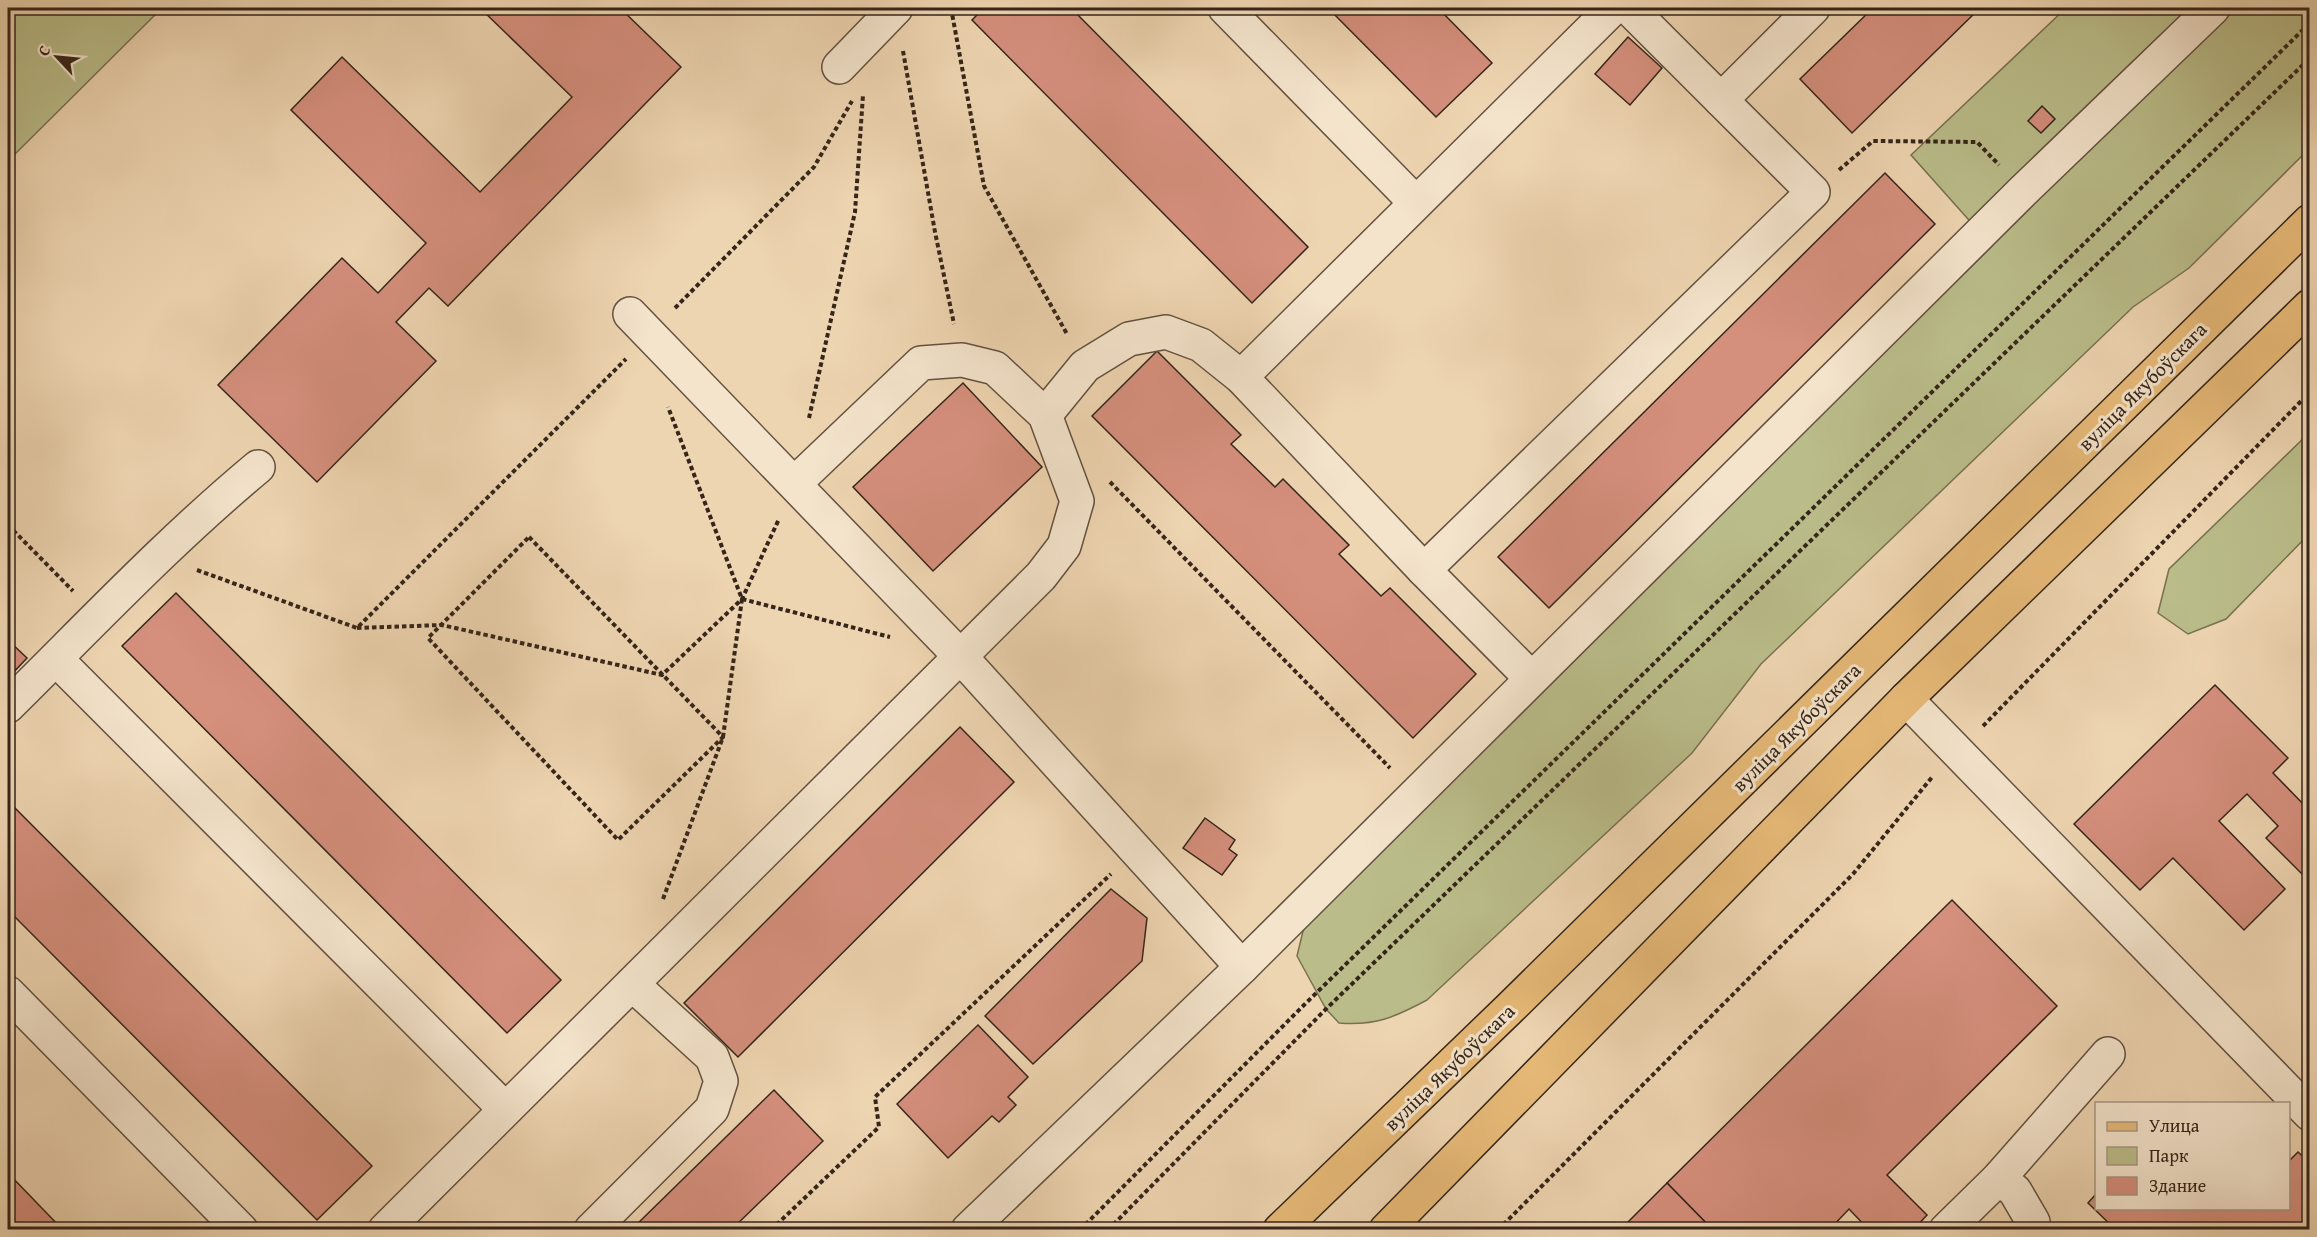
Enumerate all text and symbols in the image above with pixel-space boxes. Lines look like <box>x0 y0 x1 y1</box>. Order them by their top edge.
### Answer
north arrow <box>27 27 87 87</box>
text: С <box>31 41 56 60</box>
street label: вуліца Якубоўскага <box>2071 315 2213 457</box>
street label: вуліца Якубоўскага <box>1725 656 1867 798</box>
street label: вуліца Якубоўскага <box>1377 997 1521 1137</box>
legend <box>2095 1102 2290 1210</box>
text: Улица <box>2149 1112 2200 1139</box>
text: Парк <box>2149 1142 2189 1169</box>
text: Здание <box>2149 1172 2206 1199</box>

